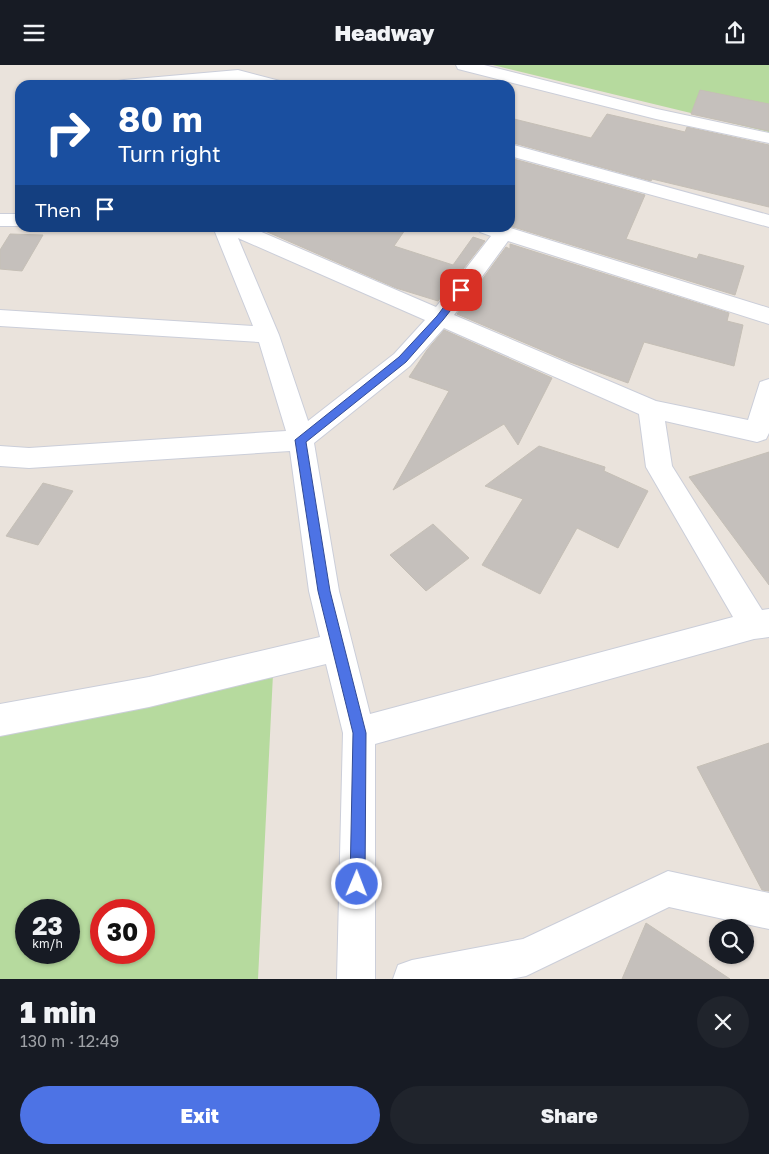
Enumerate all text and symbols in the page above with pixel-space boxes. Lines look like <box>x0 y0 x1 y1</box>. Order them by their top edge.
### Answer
icon: menu <box>20 19 48 47</box>
text: Headway <box>335 19 434 46</box>
icon: share <box>721 19 749 47</box>
text: 80 m <box>118 98 203 140</box>
icon: right <box>35 100 100 165</box>
text: Turn right <box>118 140 221 167</box>
icon: arrive <box>91 195 119 223</box>
text: Then <box>35 198 81 221</box>
pin <box>440 269 482 311</box>
icon: arrive <box>447 276 475 304</box>
position arrow <box>330 857 382 909</box>
speed limit sign: 30 <box>90 899 155 964</box>
text: 23 <box>32 910 63 941</box>
map controls <box>709 919 754 964</box>
button: search <box>709 919 754 964</box>
text: km/h <box>32 936 63 951</box>
text: 1 min <box>20 994 96 1030</box>
button: close <box>697 996 749 1048</box>
text: 130 m · 12:49 <box>20 1031 119 1051</box>
button: Exit <box>20 1086 380 1144</box>
button: Share <box>390 1086 749 1144</box>

